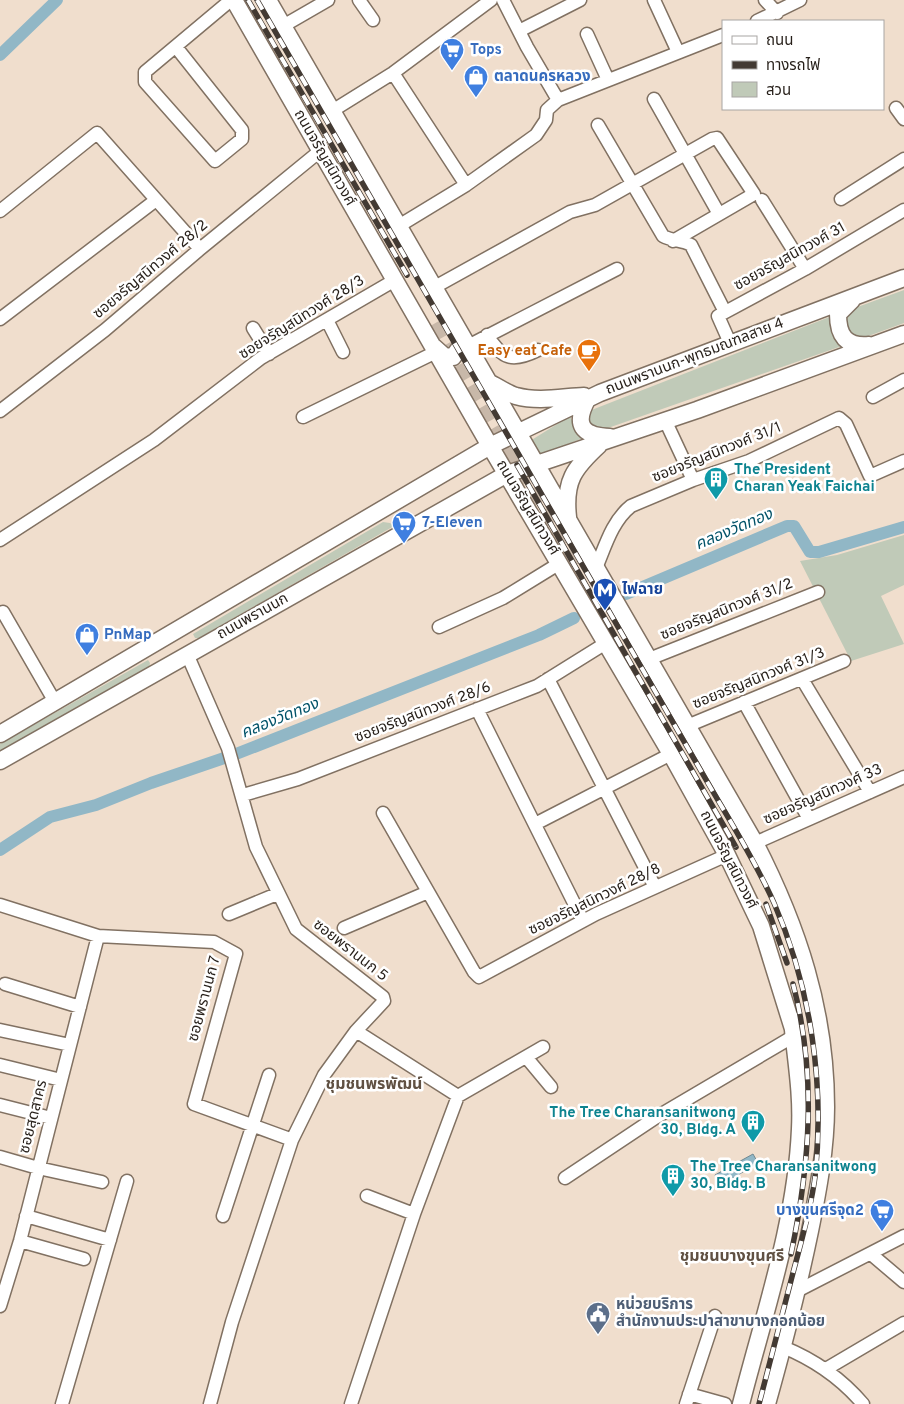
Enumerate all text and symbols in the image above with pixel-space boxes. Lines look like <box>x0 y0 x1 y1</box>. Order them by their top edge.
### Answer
legend <box>722 20 884 110</box>
text: ถนน <box>766 32 793 51</box>
supermarket icon: Tops <box>439 37 465 71</box>
place label: Tops <box>470 41 502 60</box>
text: ทางรถไฟ <box>766 57 820 76</box>
shop icon: ตลาดนครหลวง <box>463 64 489 98</box>
place label: ตลาดนครหลวง <box>494 68 591 87</box>
text: สวน <box>766 82 791 101</box>
street label: ถนนจรัญสนิทวงศ์ <box>289 106 359 210</box>
street label: ซอยจรัญสนิทวงศ์ 28/2 <box>90 216 212 324</box>
street label: ซอยจรัญสนิทวงศ์ 31 <box>731 218 849 296</box>
street label: ซอยจรัญสนิทวงศ์ 28/3 <box>236 272 368 364</box>
street label: ถนนพรานนก-พุทธมณฑลสาย 4 <box>603 314 787 400</box>
cafe icon: Easy eat Cafe <box>576 338 602 372</box>
place label: Easy eat Cafe <box>478 342 572 361</box>
street label: ซอยจรัญสนิทวงศ์ 31/1 <box>650 418 784 488</box>
street label: ถนนจรัญสนิทวงศ์ <box>491 457 563 559</box>
place label: The President Charan Yeak Faichai <box>734 461 875 497</box>
building icon: The President Charan Yeak Faichai <box>703 466 729 500</box>
water label: คลองวัดทอง <box>692 504 777 555</box>
supermarket icon: 7-Eleven <box>391 510 417 544</box>
place label: 7-Eleven <box>422 514 483 533</box>
street label: ซอยจรัญสนิทวงศ์ 31/2 <box>658 575 796 645</box>
metro station icon: ไฟฉาย <box>592 577 618 611</box>
place label: ไฟฉาย <box>622 581 663 600</box>
street label: ถนนพรานนก <box>214 590 292 644</box>
shop icon: PnMap <box>74 622 100 656</box>
place label: PnMap <box>104 626 152 645</box>
street label: ซอยจรัญสนิทวงศ์ 31/3 <box>690 644 828 714</box>
street label: ซอยจรัญสนิทวงศ์ 28/6 <box>352 678 494 748</box>
water label: คลองวัดทอง <box>238 694 323 744</box>
street label: ซอยจรัญสนิทวงศ์ 33 <box>761 760 885 830</box>
street label: ถนนจรัญสนิทวงศ์ <box>695 808 761 912</box>
street label: ซอยจรัญสนิทวงศ์ 28/8 <box>526 860 664 940</box>
street label: ซอยพรานนก 5 <box>309 916 391 986</box>
street label: ซอยพรานนก 7 <box>184 954 226 1044</box>
district label: ชุมชนพรพัฒน์ <box>326 1075 422 1095</box>
street label: ซอยสุดสาคร <box>16 1078 52 1156</box>
place label: The Tree Charansanitwong 30, Bldg. A <box>549 1104 736 1140</box>
building icon: The Tree Charansanitwong 30, Bldg. A <box>740 1109 766 1143</box>
place label: The Tree Charansanitwong 30, Bldg. B <box>690 1158 877 1194</box>
building icon: The Tree Charansanitwong 30, Bldg. B <box>660 1163 686 1197</box>
supermarket icon: บางขุนศรีจุด2 <box>869 1198 895 1232</box>
place label: บางขุนศรีจุด2 <box>776 1201 864 1221</box>
district label: ชุมชนบางขุนศรี <box>680 1247 784 1267</box>
place label: หน่วยบริการ สำนักงานประปาสาขาบางกอกน้อย <box>616 1295 825 1332</box>
public building icon: หน่วยบริการ สำนักงานประปาสาขาบางกอกน้อย <box>585 1301 611 1335</box>

